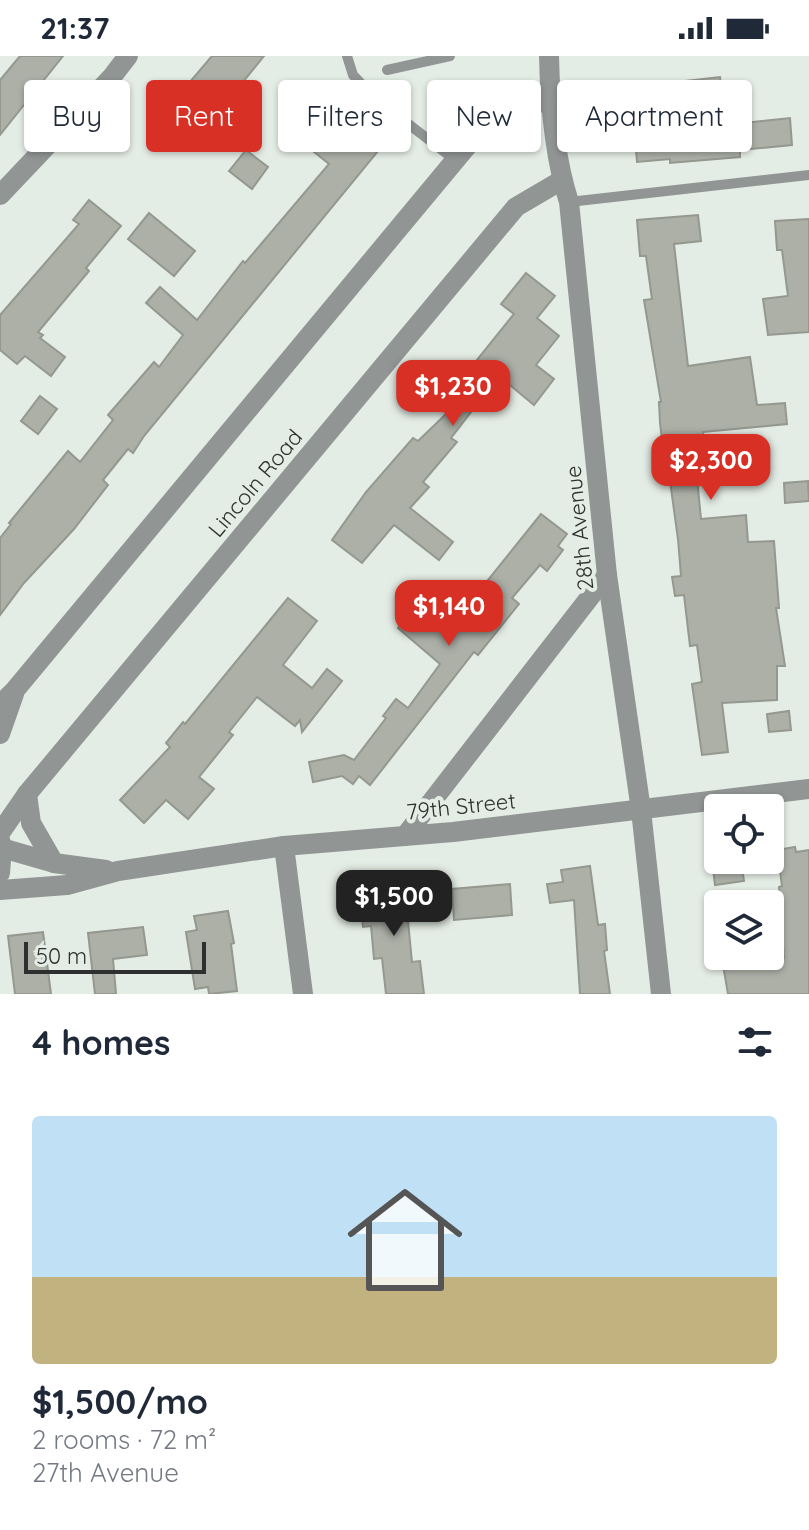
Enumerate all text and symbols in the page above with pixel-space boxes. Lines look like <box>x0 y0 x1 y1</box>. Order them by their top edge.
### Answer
text: 21:37 <box>40 9 110 47</box>
chip: Buy <box>24 80 130 152</box>
chip: Rent <box>146 80 262 152</box>
chip: Filters <box>278 80 411 152</box>
chip: New <box>427 80 541 152</box>
chip: Apartment <box>557 80 752 152</box>
pin: $1,230 <box>388 360 518 428</box>
text: $1,230 <box>414 369 492 402</box>
street label: Lincoln Road <box>202 423 308 543</box>
pin: $2,300 <box>646 434 776 502</box>
text: $2,300 <box>669 443 753 476</box>
street label: 28th Avenue <box>559 464 599 592</box>
pin: $1,140 <box>384 580 514 648</box>
text: $1,140 <box>413 589 485 622</box>
street label: 79th Street <box>405 786 517 826</box>
map controls <box>704 794 784 970</box>
button: locate <box>704 794 784 874</box>
pin: $1,500 <box>329 870 459 938</box>
text: $1,500 <box>354 879 434 912</box>
button: layers <box>704 890 784 970</box>
scale bar <box>24 938 206 974</box>
text: 50 m <box>36 942 87 970</box>
icon: filters <box>733 1020 777 1064</box>
text: 4 homes <box>32 1021 170 1064</box>
icon: home <box>333 1168 477 1312</box>
text: $1,500/mo <box>32 1380 208 1423</box>
text: 2 rooms · 72 m² <box>32 1423 216 1456</box>
text: 27th Avenue <box>32 1456 179 1489</box>

